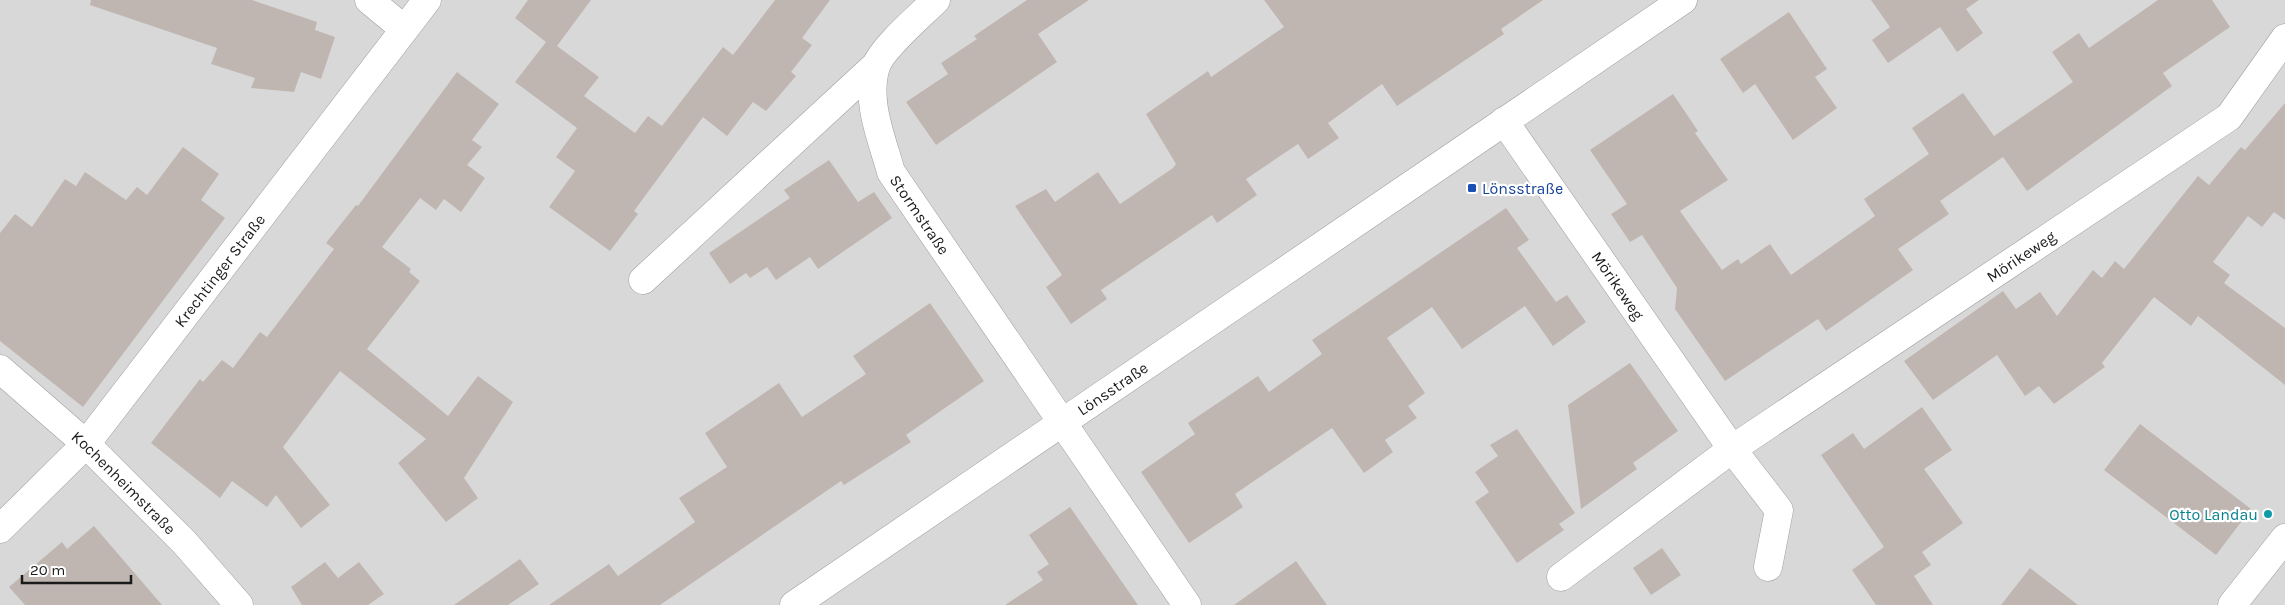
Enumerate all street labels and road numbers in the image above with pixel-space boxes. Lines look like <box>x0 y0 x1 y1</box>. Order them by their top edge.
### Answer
street label: Stormstraße <box>886 171 954 258</box>
street label: Krechtinger Straße <box>170 210 269 331</box>
street label: Mörikeweg <box>1983 227 2059 286</box>
street label: Mörikeweg <box>1587 248 1648 323</box>
street label: Lönsstraße <box>1074 358 1152 420</box>
street label: Kochenheimstraße <box>68 427 180 538</box>

